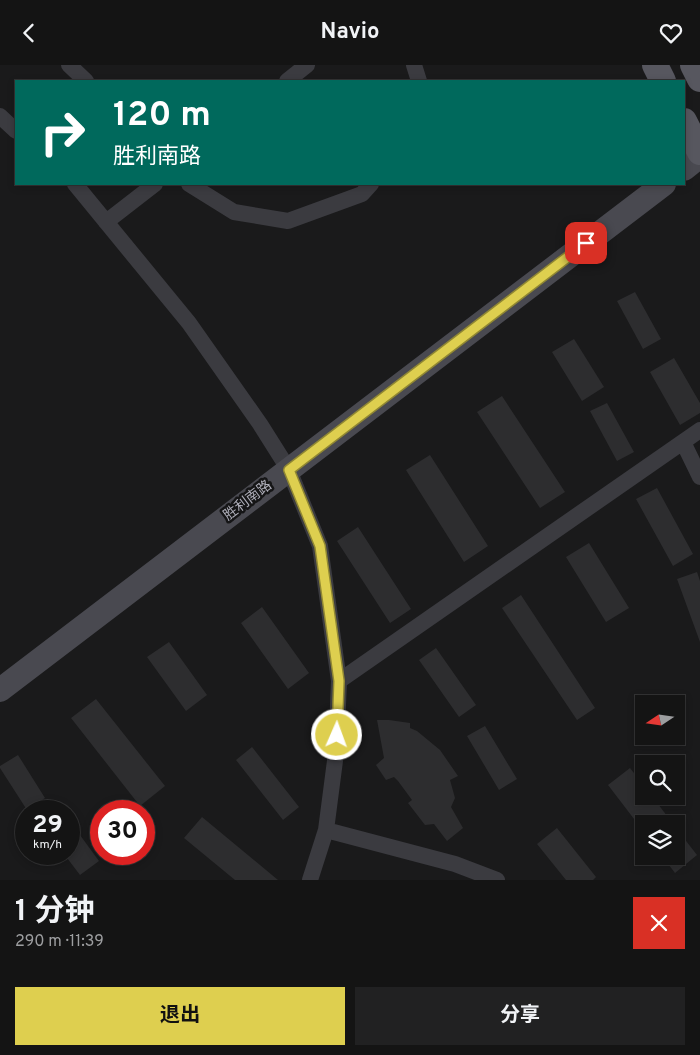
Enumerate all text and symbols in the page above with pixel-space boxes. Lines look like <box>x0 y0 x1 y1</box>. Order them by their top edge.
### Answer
icon: back <box>15 19 43 47</box>
text: Navio <box>321 19 379 46</box>
icon: heart <box>657 19 685 47</box>
text: 120 m <box>113 94 211 138</box>
icon: right <box>30 100 95 165</box>
text: 胜利南路 <box>113 144 201 171</box>
pin <box>565 222 607 264</box>
icon: arrive <box>572 229 600 257</box>
street label: 胜利南路 <box>221 477 275 525</box>
north arrow <box>635 695 685 745</box>
map controls <box>635 695 685 865</box>
position arrow <box>310 708 362 760</box>
button: search <box>635 755 685 805</box>
speed limit sign: 30 <box>90 800 155 865</box>
text: 29 <box>32 810 63 842</box>
button: layers <box>635 815 685 865</box>
text: km/h <box>33 837 62 853</box>
text: 1 分钟 <box>15 894 95 931</box>
button: close <box>633 897 685 949</box>
text: 290 m · 11:39 <box>15 932 104 952</box>
button: 退出 <box>15 987 345 1045</box>
button: 分享 <box>355 987 685 1045</box>

